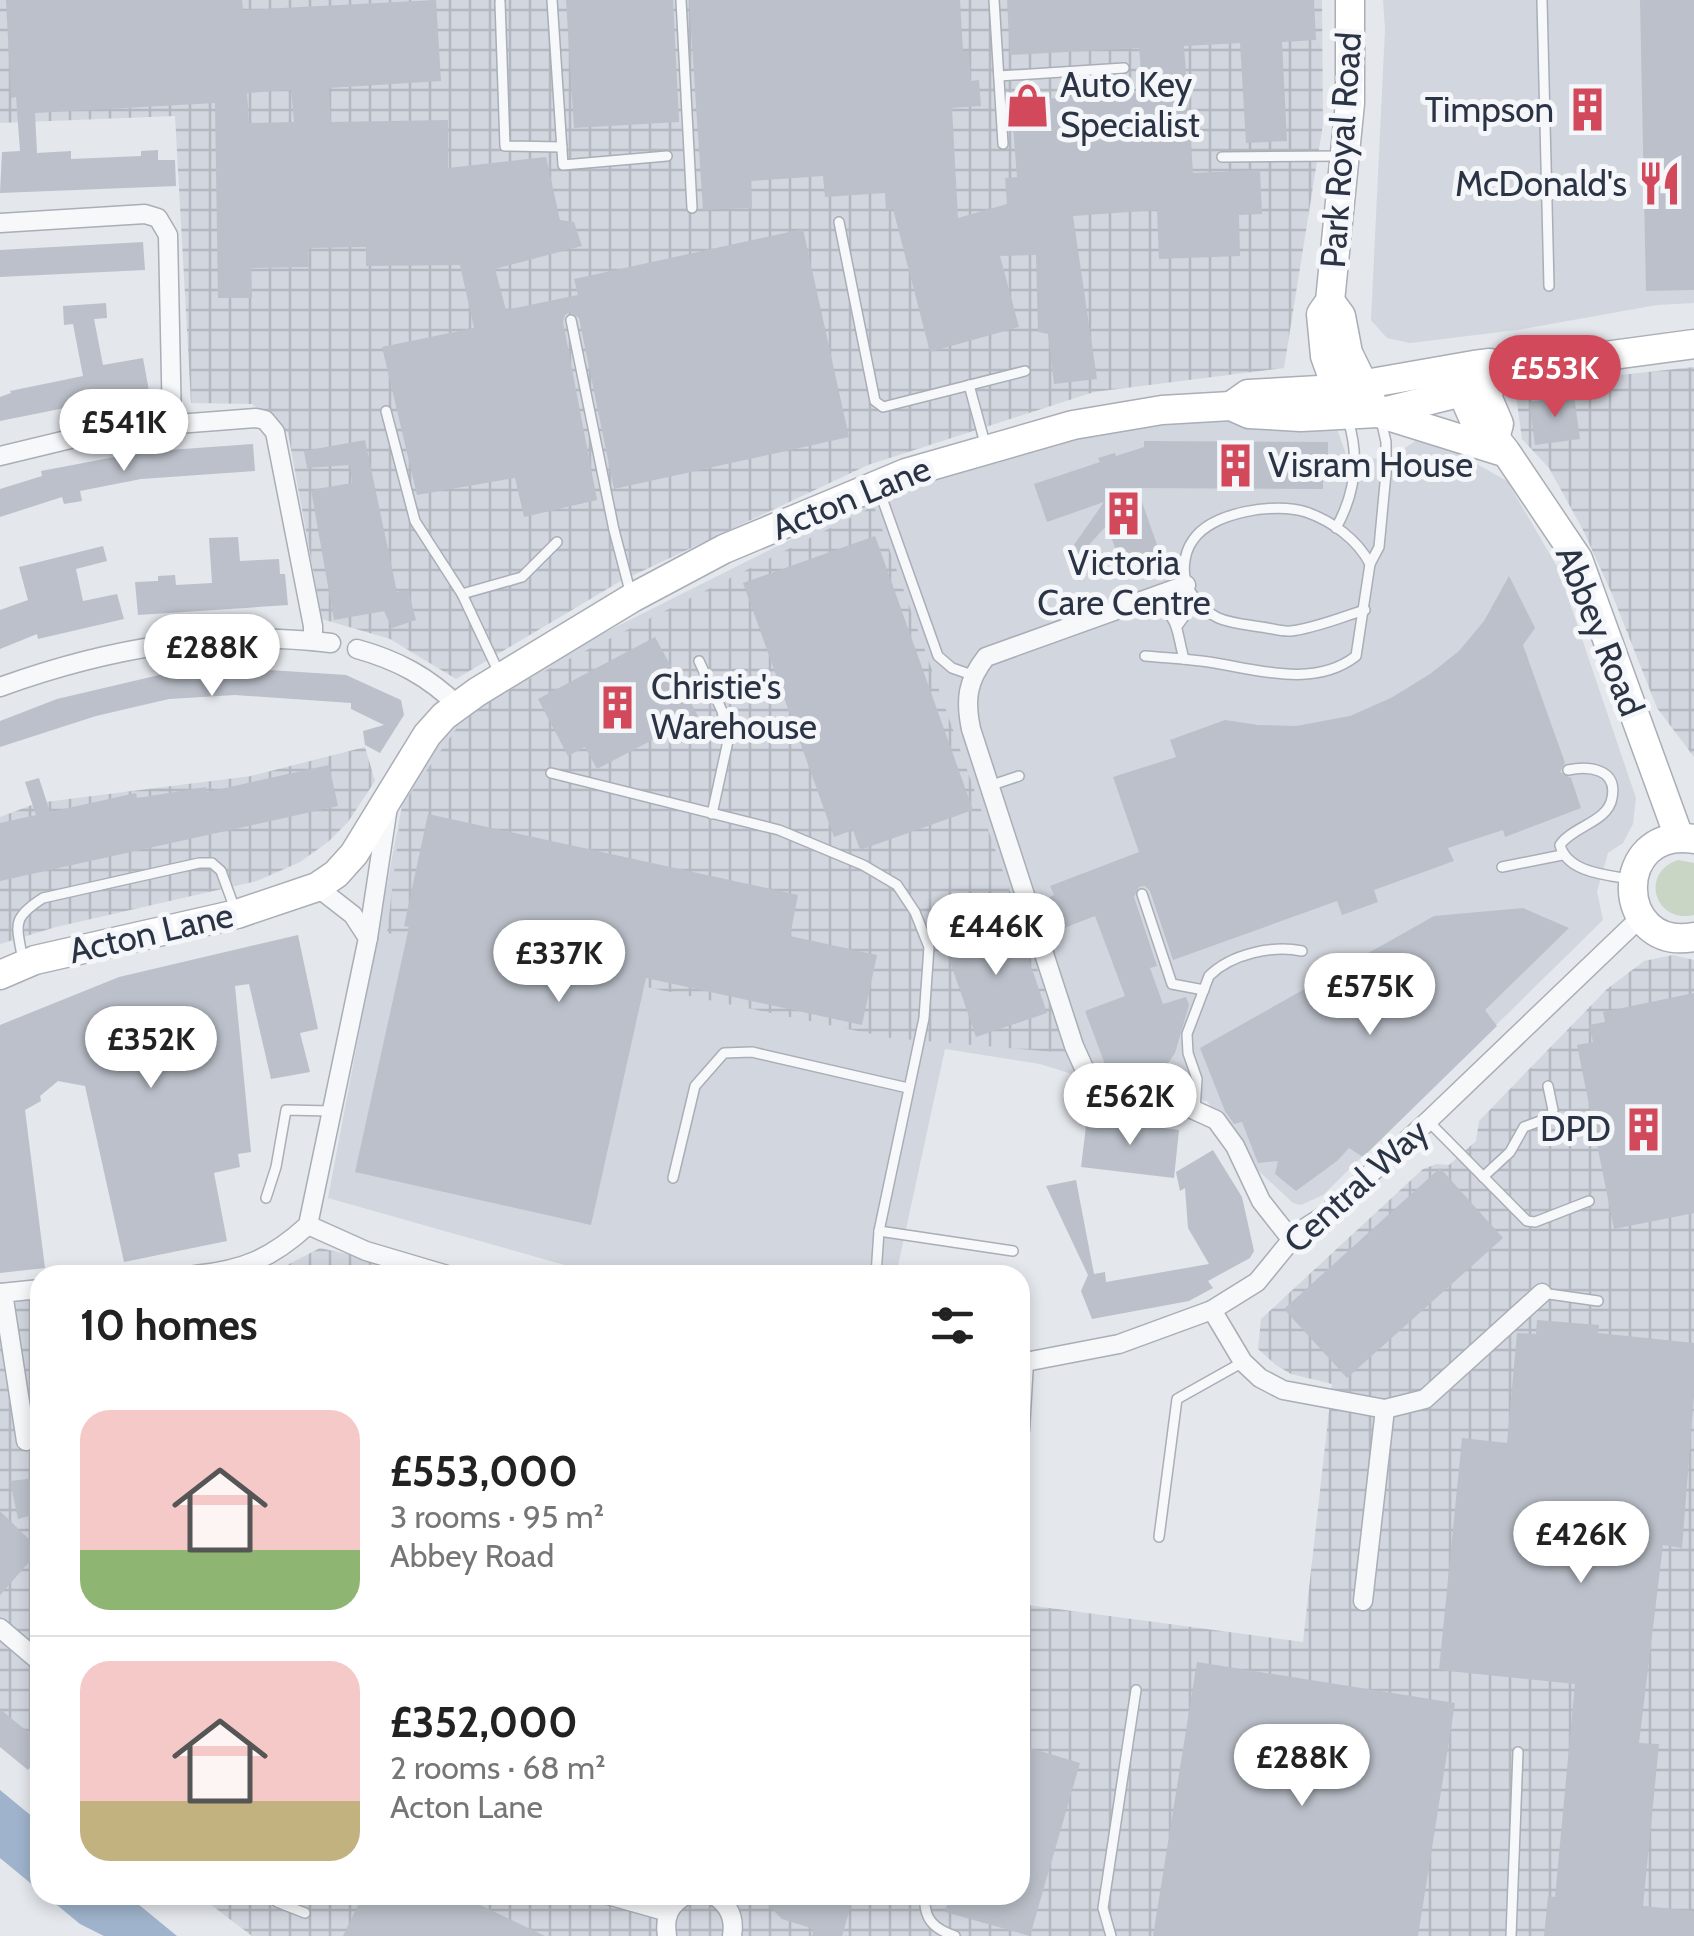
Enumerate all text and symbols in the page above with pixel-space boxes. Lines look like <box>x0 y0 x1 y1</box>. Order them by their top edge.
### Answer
street label: Park Royal Road <box>1311 30 1370 269</box>
place label: Auto Key Specialist <box>1060 63 1200 146</box>
shop icon: Auto Key Specialist <box>1003 81 1051 129</box>
building icon: Timpson <box>1563 86 1611 134</box>
place label: Timpson <box>1425 88 1554 131</box>
restaurant icon: McDonald's <box>1636 160 1684 208</box>
place label: McDonald's <box>1455 162 1627 205</box>
pin: £553K <box>1485 335 1625 420</box>
text: £553K <box>1511 348 1599 387</box>
pin: £541K <box>54 389 194 474</box>
text: £541K <box>81 402 167 441</box>
building icon: Visram House <box>1211 441 1259 489</box>
place label: Visram House <box>1268 443 1473 486</box>
street label: Acton Lane <box>765 446 936 549</box>
building icon: Victoria Care Centre <box>1100 489 1148 537</box>
street label: Abbey Road <box>1547 539 1654 722</box>
place label: Victoria Care Centre <box>1037 541 1211 624</box>
pin: £288K <box>142 614 282 699</box>
text: £288K <box>166 627 258 666</box>
place label: Christie's Warehouse <box>651 665 817 748</box>
building icon: Christie's Warehouse <box>594 683 642 731</box>
street label: Acton Lane <box>65 893 237 972</box>
pin: £446K <box>926 893 1066 978</box>
text: £446K <box>949 906 1043 945</box>
pin: £337K <box>489 920 629 1005</box>
text: £337K <box>515 933 603 972</box>
pin: £575K <box>1300 953 1440 1038</box>
text: £575K <box>1326 966 1414 1005</box>
pin: £352K <box>81 1006 221 1091</box>
text: £352K <box>107 1019 195 1058</box>
pin: £562K <box>1060 1063 1200 1148</box>
text: £562K <box>1086 1076 1174 1115</box>
building icon: DPD <box>1620 1105 1668 1153</box>
place label: DPD <box>1540 1107 1611 1150</box>
street label: Central Way <box>1275 1109 1437 1262</box>
icon: filters <box>925 1298 980 1353</box>
text: 10 homes <box>80 1299 258 1351</box>
text: £553,000 <box>390 1445 578 1497</box>
icon: home <box>160 1450 280 1570</box>
text: 3 rooms · 95 m² <box>390 1497 604 1536</box>
pin: £426K <box>1511 1501 1651 1586</box>
text: £426K <box>1535 1514 1627 1553</box>
text: Abbey Road <box>390 1536 554 1575</box>
text: £352,000 <box>390 1696 578 1748</box>
icon: home <box>160 1701 280 1821</box>
pin: £288K <box>1232 1724 1372 1809</box>
text: £288K <box>1256 1737 1348 1776</box>
text: 2 rooms · 68 m² <box>390 1748 606 1787</box>
text: Acton Lane <box>390 1787 543 1826</box>

